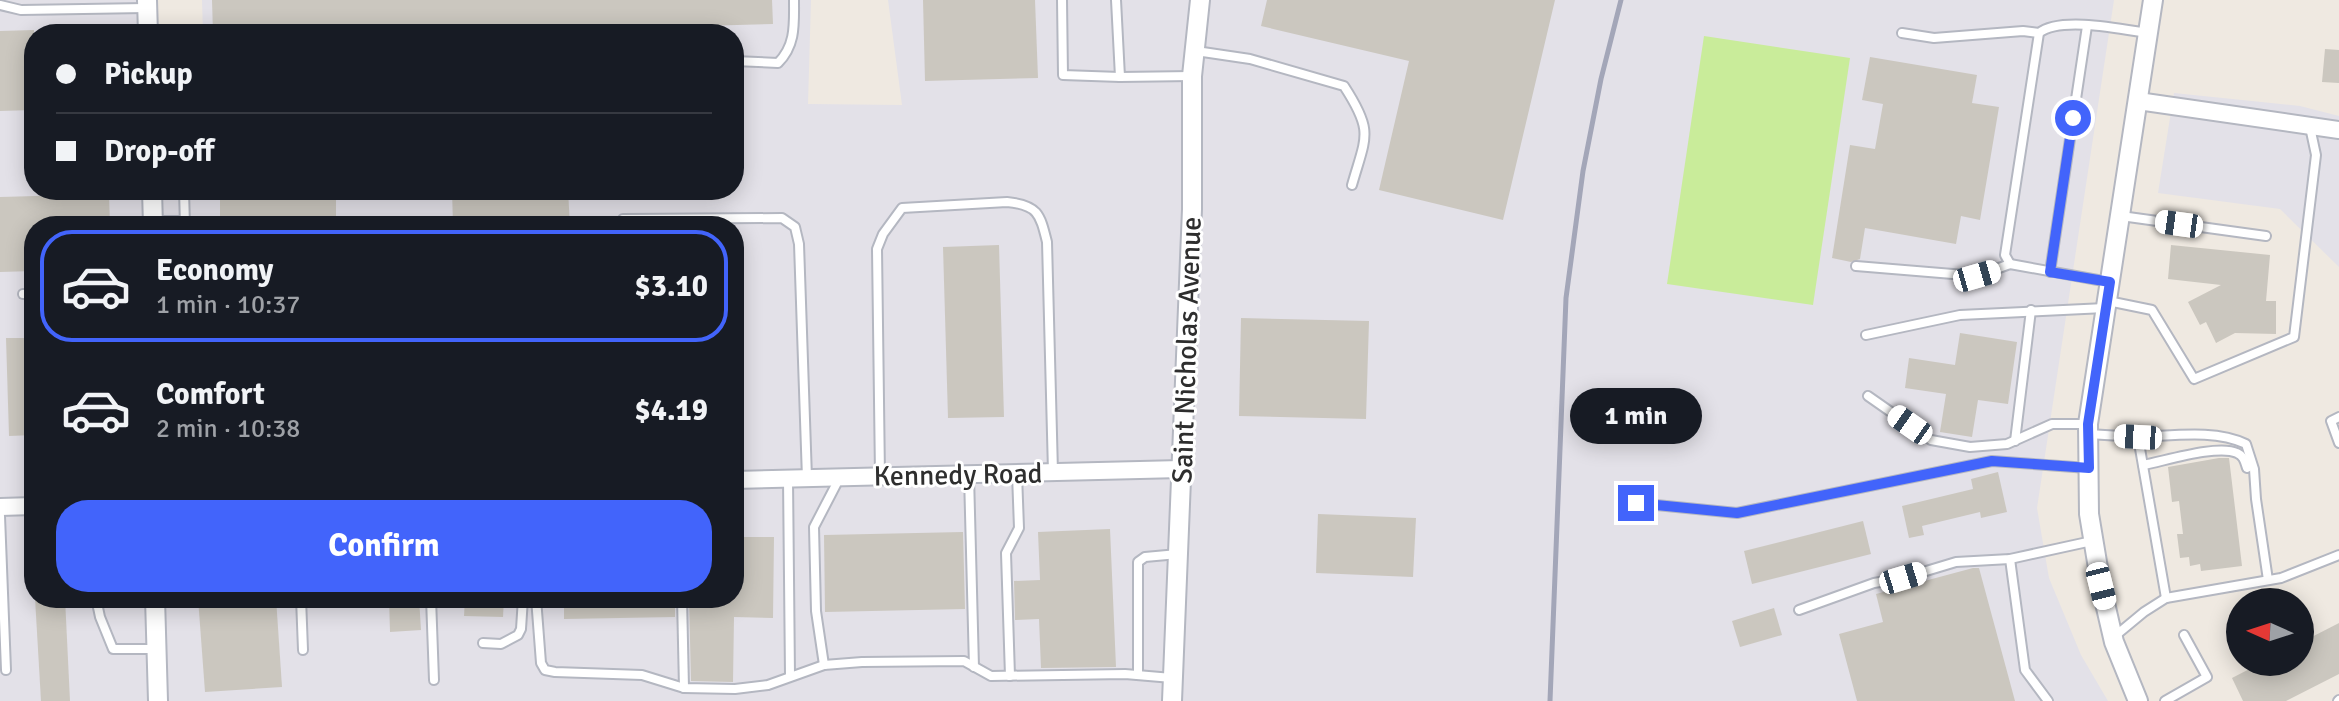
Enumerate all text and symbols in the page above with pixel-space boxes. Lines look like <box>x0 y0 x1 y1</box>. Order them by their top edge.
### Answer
text: Pickup <box>104 56 193 93</box>
route start <box>2055 100 2091 136</box>
text: Drop-off <box>104 133 214 170</box>
car <box>2154 209 2204 239</box>
street label: Saint Nicholas Avenue <box>1165 216 1209 484</box>
icon: car <box>60 250 132 322</box>
text: Economy <box>156 252 273 289</box>
car <box>1951 258 2003 294</box>
text: $3.10 <box>635 268 708 305</box>
text: 1 min · 10:37 <box>156 289 300 321</box>
icon: car <box>60 374 132 446</box>
text: Comfort <box>156 376 265 413</box>
callout: 1 min <box>1570 387 1702 443</box>
text: $4.19 <box>635 392 708 429</box>
text: 1 min <box>1605 400 1667 432</box>
car <box>1883 401 1937 449</box>
text: 2 min · 10:38 <box>156 413 300 445</box>
car <box>2113 424 2163 450</box>
street label: Kennedy Road <box>873 457 1043 493</box>
route end <box>1618 485 1654 521</box>
button: Confirm <box>56 500 712 592</box>
car <box>1877 560 1929 596</box>
car <box>2084 560 2118 612</box>
north arrow <box>2226 588 2314 676</box>
map controls <box>2226 588 2314 676</box>

